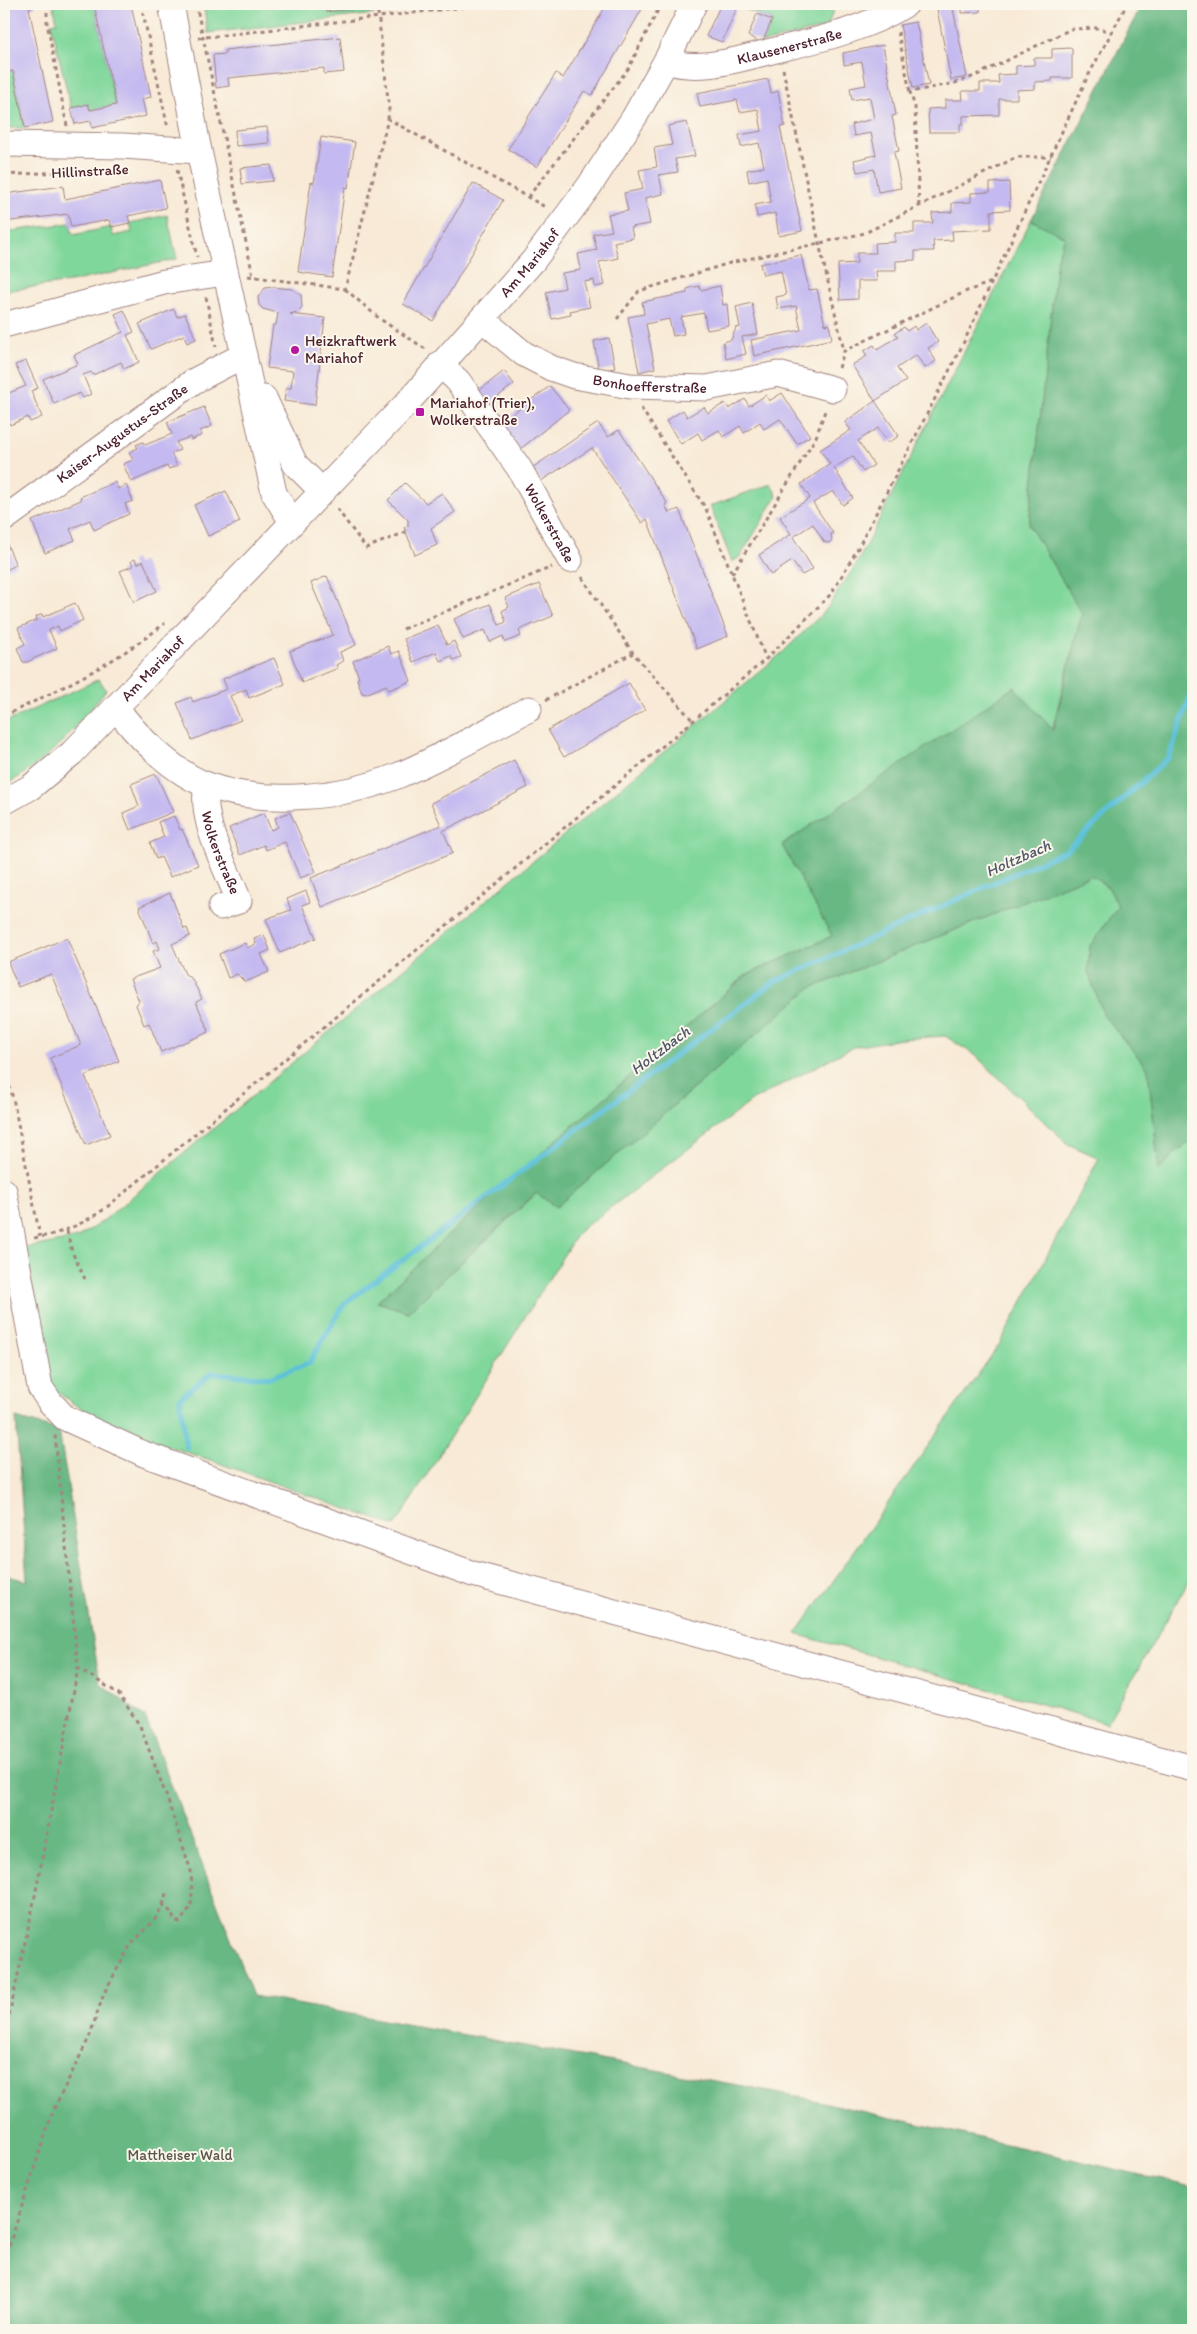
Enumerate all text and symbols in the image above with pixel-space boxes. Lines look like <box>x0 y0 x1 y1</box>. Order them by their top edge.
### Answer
street label: Klausenerstraße <box>735 24 844 68</box>
street label: Hillinstraße <box>51 160 129 182</box>
street label: Am Mariahof <box>496 225 563 301</box>
place label: Heizkraftwerk Mariahof <box>305 332 397 367</box>
marker: Heizkraftwerk Mariahof <box>289 344 301 356</box>
street label: Bonhoefferstraße <box>591 371 707 397</box>
street label: Kaiser-Augustus-Straße <box>53 380 191 487</box>
place label: Mariahof (Trier), Wolkerstraße <box>430 394 535 429</box>
marker: Mariahof (Trier), Wolkerstraße <box>414 406 426 418</box>
street label: Wolkerstraße <box>520 480 579 566</box>
street label: Am Mariahof <box>117 632 188 705</box>
street label: Wolkerstraße <box>197 809 244 897</box>
water label: Holtzbach <box>983 835 1054 881</box>
water label: Holtzbach <box>627 1021 694 1078</box>
park label: Mattheiser Wald <box>128 2146 232 2164</box>

